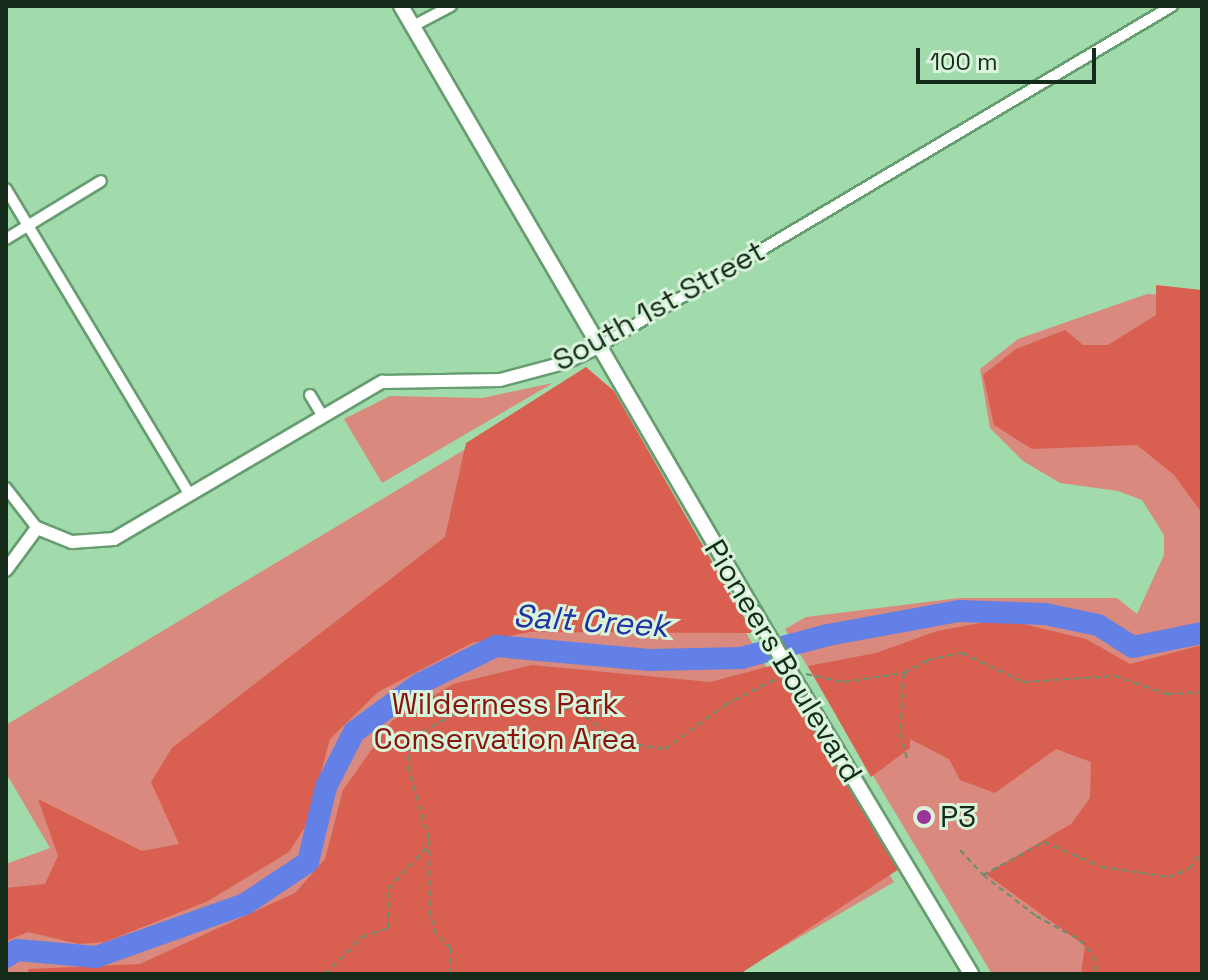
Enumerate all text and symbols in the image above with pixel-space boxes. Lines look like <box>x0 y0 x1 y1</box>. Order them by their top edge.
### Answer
scale bar <box>920 32 1100 82</box>
text: 100 m <box>930 46 998 77</box>
street label: South 1st Street <box>547 233 771 379</box>
street label: Pioneers Boulevard <box>696 533 870 789</box>
water label: Salt Creek <box>512 596 670 646</box>
park label: Wilderness Park Conservation Area <box>373 686 637 756</box>
place label: P3 <box>940 799 976 835</box>
marker: P3 <box>915 808 933 826</box>

